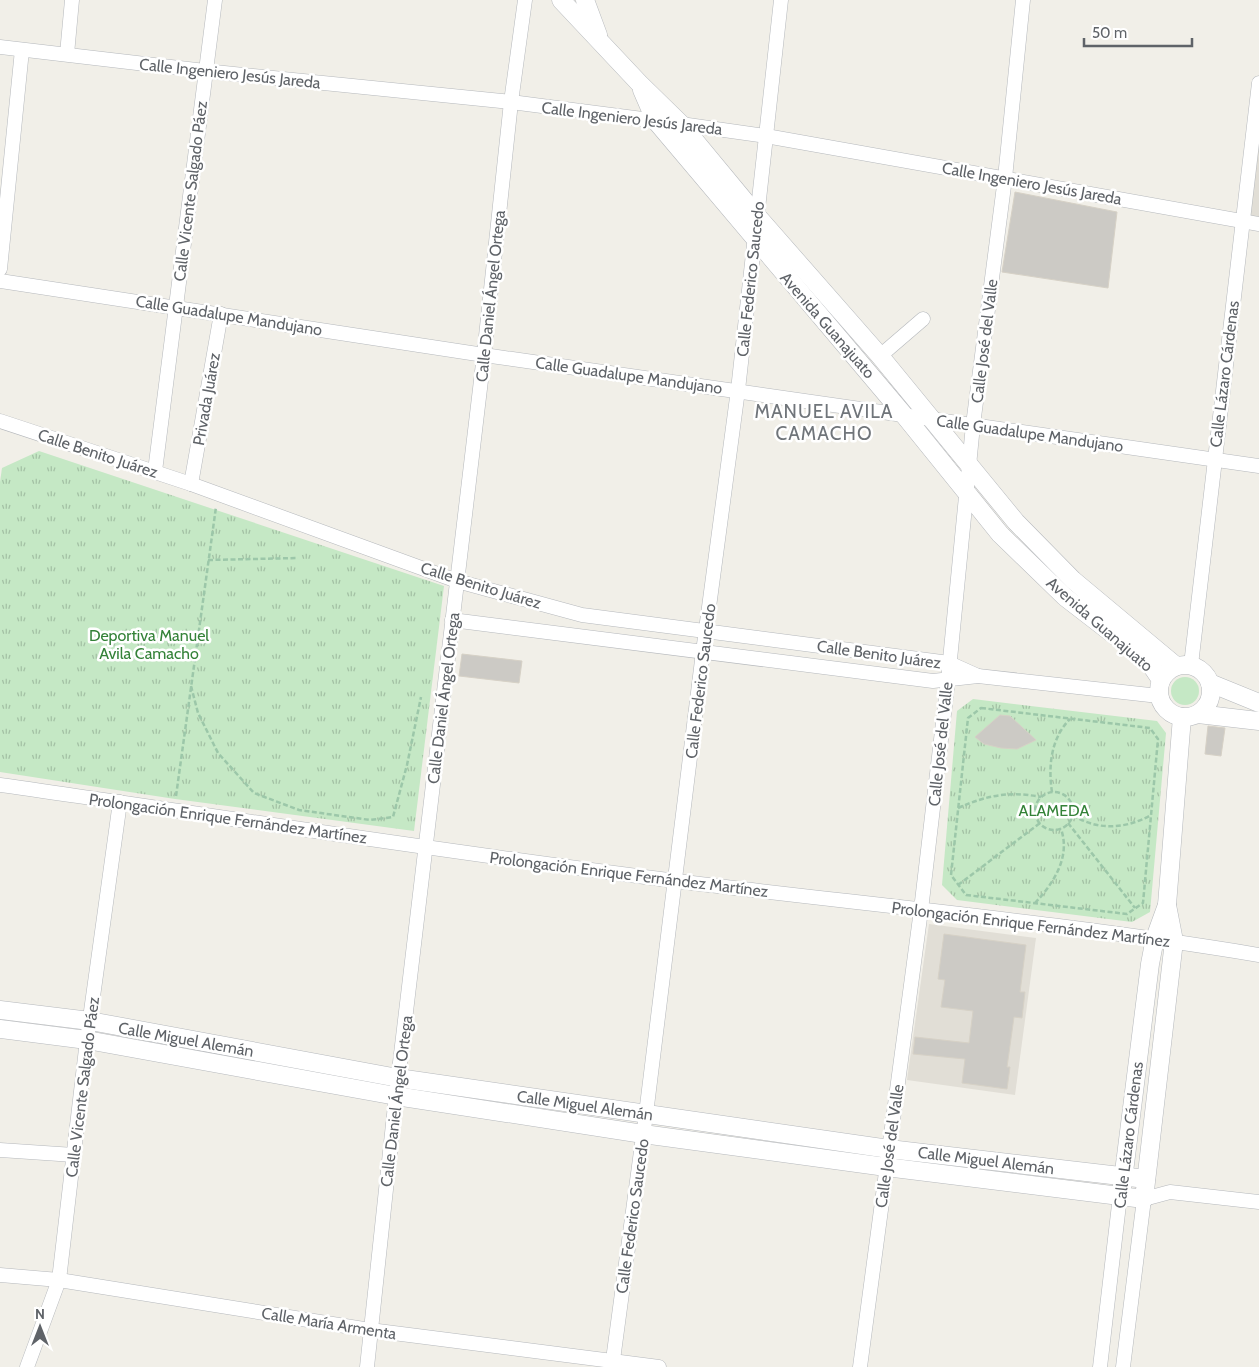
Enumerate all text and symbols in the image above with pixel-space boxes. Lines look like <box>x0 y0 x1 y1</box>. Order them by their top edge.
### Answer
scale bar <box>1084 15 1192 47</box>
text: 50 m <box>1092 24 1127 42</box>
street label: Calle Ingeniero Jesús Jareda <box>138 55 322 92</box>
street label: Calle Ingeniero Jesús Jareda <box>540 98 724 139</box>
street label: Calle Vicente Salgado Páez <box>170 99 211 283</box>
street label: Calle Ingeniero Jesús Jareda <box>941 158 1124 209</box>
street label: Calle Federico Saucedo <box>733 200 768 358</box>
street label: Calle Daniel Ángel Ortega <box>472 209 509 383</box>
street label: Avenida Guanajuato <box>776 268 879 382</box>
street label: Calle José del Valle <box>967 278 1002 404</box>
street label: Calle Guadalupe Mandujano <box>134 291 324 340</box>
street label: Calle Lázaro Cárdenas <box>1206 299 1243 449</box>
street label: Privada Juárez <box>189 351 224 447</box>
street label: Calle Guadalupe Mandujano <box>534 353 724 398</box>
district label: MANUEL AVILA CAMACHO <box>754 400 894 445</box>
street label: Calle Guadalupe Mandujano <box>935 411 1125 456</box>
street label: Calle Benito Juárez <box>35 425 161 482</box>
street label: Calle Benito Juárez <box>418 558 544 613</box>
street label: Avenida Guanajuato <box>1043 573 1157 676</box>
street label: Calle Federico Saucedo <box>682 602 719 760</box>
street label: Calle Daniel Ángel Ortega <box>424 611 463 785</box>
park label: Deportiva Manuel Avila Camacho <box>89 626 209 663</box>
street label: Calle Benito Juárez <box>816 636 943 673</box>
street label: Calle José del Valle <box>925 681 956 807</box>
street label: Prolongación Enrique Fernández Martínez <box>88 790 369 848</box>
park label: ALAMEDA <box>1019 801 1090 820</box>
street label: Prolongación Enrique Fernández Martínez <box>488 848 770 901</box>
street label: Prolongación Enrique Fernández Martínez <box>890 898 1172 951</box>
street label: Calle Vicente Salgado Páez <box>62 995 103 1179</box>
street label: Calle Daniel Ángel Ortega <box>377 1014 416 1188</box>
street label: Calle Miguel Alemán <box>117 1018 255 1061</box>
street label: Calle Lázaro Cárdenas <box>1110 1060 1147 1210</box>
street label: Calle José del Valle <box>871 1083 908 1209</box>
street label: Calle Miguel Alemán <box>516 1087 654 1124</box>
street label: Calle Federico Saucedo <box>612 1137 653 1295</box>
street label: Calle Miguel Alemán <box>917 1143 1055 1178</box>
north arrow <box>15 1302 65 1352</box>
street label: Calle María Armenta <box>260 1303 398 1344</box>
text: N <box>35 1305 45 1323</box>

